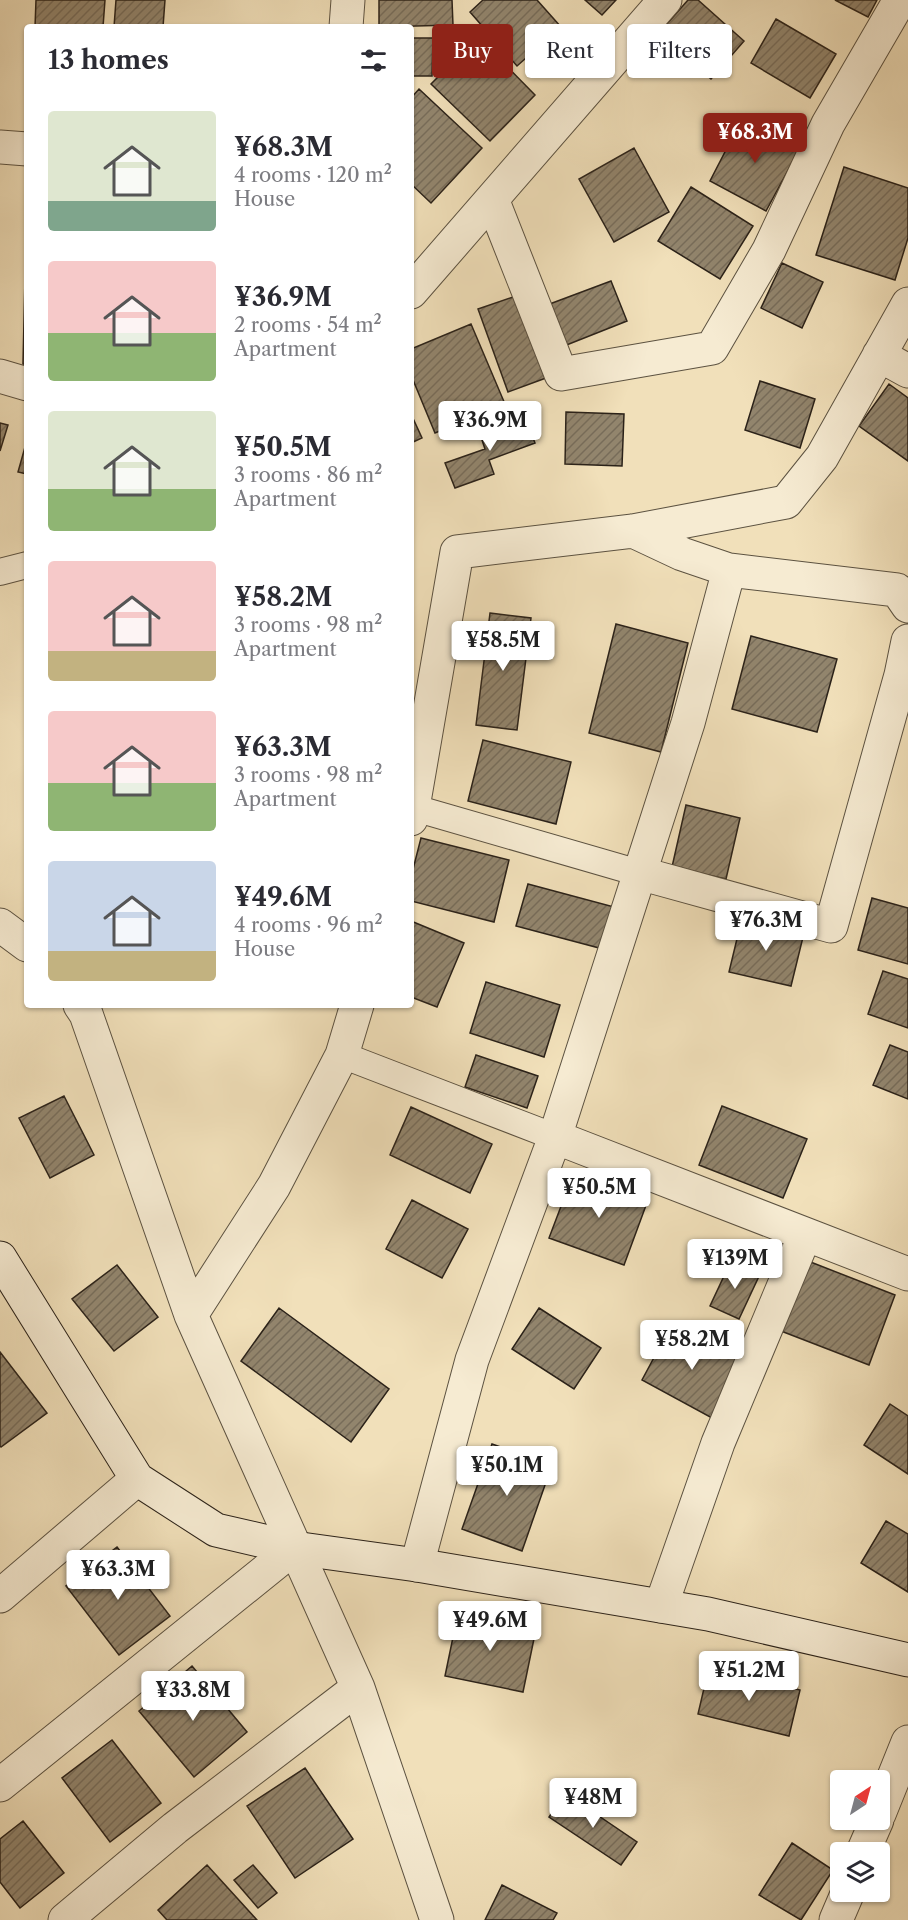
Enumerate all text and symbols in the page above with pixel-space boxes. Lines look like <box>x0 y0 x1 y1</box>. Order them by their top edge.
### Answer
chip: Buy <box>432 24 513 78</box>
chip: Rent <box>525 24 615 78</box>
chip: Filters <box>627 24 732 78</box>
text: 13 homes <box>48 44 169 76</box>
icon: filters <box>357 44 390 77</box>
pin: ¥68.3M <box>706 113 804 164</box>
text: ¥68.3M <box>717 120 793 144</box>
text: ¥68.3M <box>234 131 333 163</box>
icon: home <box>96 135 168 207</box>
text: 4 rooms · 120 m² <box>234 163 392 187</box>
text: House <box>234 187 295 211</box>
text: ¥36.9M <box>234 281 332 313</box>
icon: home <box>96 285 168 357</box>
text: 2 rooms · 54 m² <box>234 313 382 337</box>
text: Apartment <box>234 337 337 361</box>
pin: ¥36.9M <box>441 401 539 452</box>
text: ¥36.9M <box>452 408 528 432</box>
text: ¥50.5M <box>234 431 332 463</box>
icon: home <box>96 435 168 507</box>
text: 3 rooms · 86 m² <box>234 463 382 487</box>
text: Apartment <box>234 487 337 511</box>
text: ¥58.2M <box>234 581 332 613</box>
icon: home <box>96 585 168 657</box>
text: 3 rooms · 98 m² <box>234 613 382 637</box>
pin: ¥58.5M <box>454 621 552 672</box>
text: ¥58.5M <box>466 628 540 652</box>
text: Apartment <box>234 637 337 661</box>
text: ¥63.3M <box>234 731 332 763</box>
icon: home <box>96 735 168 807</box>
text: 3 rooms · 98 m² <box>234 763 382 787</box>
text: Apartment <box>234 787 337 811</box>
text: ¥49.6M <box>234 881 332 913</box>
icon: home <box>96 885 168 957</box>
pin: ¥76.3M <box>717 901 815 952</box>
text: ¥76.3M <box>729 908 803 932</box>
text: 4 rooms · 96 m² <box>234 913 383 937</box>
text: House <box>234 937 295 961</box>
pin: ¥50.5M <box>550 1168 648 1219</box>
text: ¥50.5M <box>561 1175 637 1199</box>
pin: ¥139M <box>693 1239 777 1290</box>
text: ¥139M <box>701 1246 769 1270</box>
pin: ¥58.2M <box>643 1320 741 1371</box>
text: ¥58.2M <box>654 1327 730 1351</box>
pin: ¥50.1M <box>458 1446 556 1497</box>
text: ¥50.1M <box>470 1453 544 1477</box>
pin: ¥63.3M <box>69 1550 167 1601</box>
text: ¥63.3M <box>80 1557 156 1581</box>
pin: ¥49.6M <box>441 1601 539 1652</box>
text: ¥49.6M <box>452 1608 528 1632</box>
pin: ¥51.2M <box>700 1651 798 1702</box>
text: ¥51.2M <box>713 1658 785 1682</box>
pin: ¥33.8M <box>144 1671 242 1722</box>
text: ¥33.8M <box>155 1678 231 1702</box>
north arrow <box>830 1770 890 1830</box>
map controls <box>830 1770 890 1902</box>
pin: ¥48M <box>557 1778 629 1829</box>
text: ¥48M <box>563 1785 623 1809</box>
button: layers <box>830 1842 890 1902</box>

